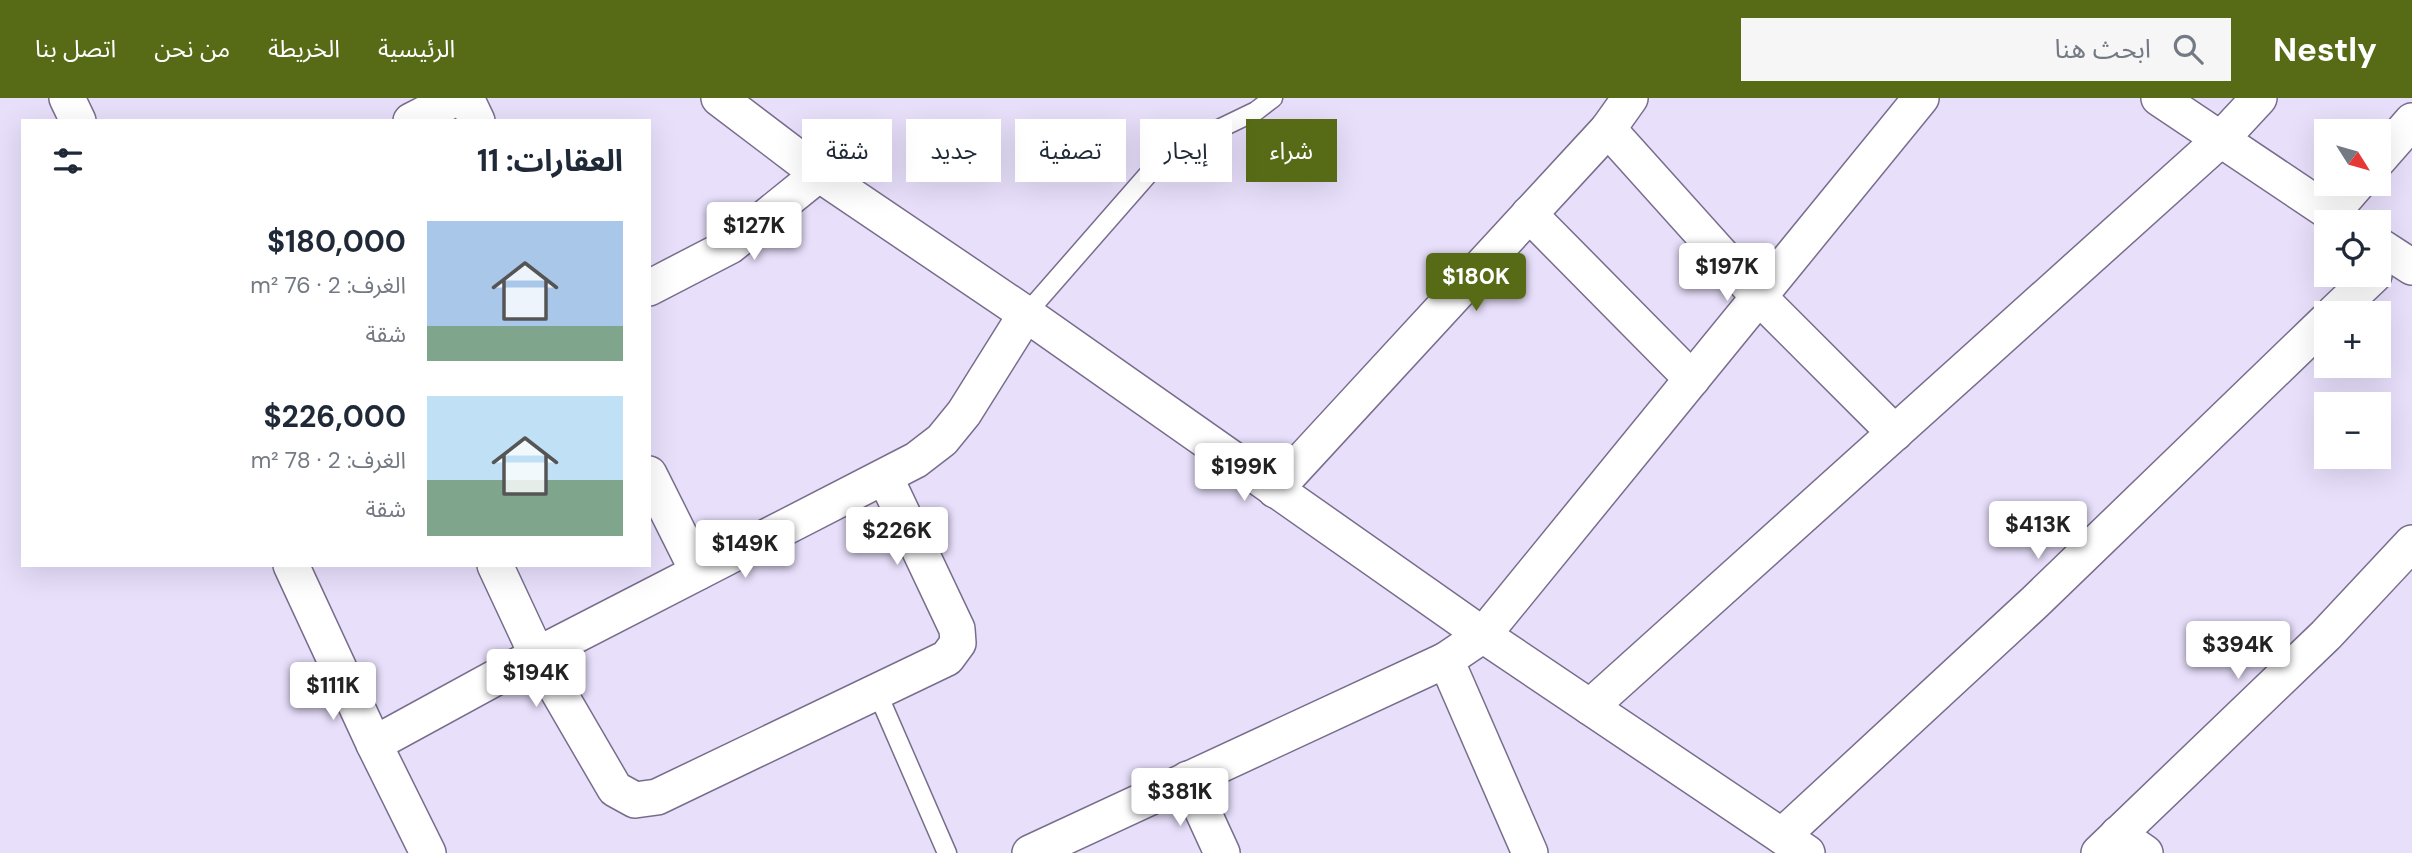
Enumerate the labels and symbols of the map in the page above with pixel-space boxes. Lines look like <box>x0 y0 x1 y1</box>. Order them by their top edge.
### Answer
north arrow <box>2314 119 2390 196</box>
pin: $127K <box>705 202 803 262</box>
pin: $197K <box>1678 244 1776 303</box>
pin: $180K <box>1427 254 1525 313</box>
pin: $199K <box>1195 444 1293 503</box>
pin: $413K <box>1989 502 2087 561</box>
pin: $226K <box>848 508 946 567</box>
pin: $149K <box>696 520 794 580</box>
pin: $394K <box>2189 622 2287 681</box>
pin: $194K <box>487 650 585 709</box>
pin: $111K <box>284 662 382 722</box>
pin: $381K <box>1131 768 1229 828</box>

